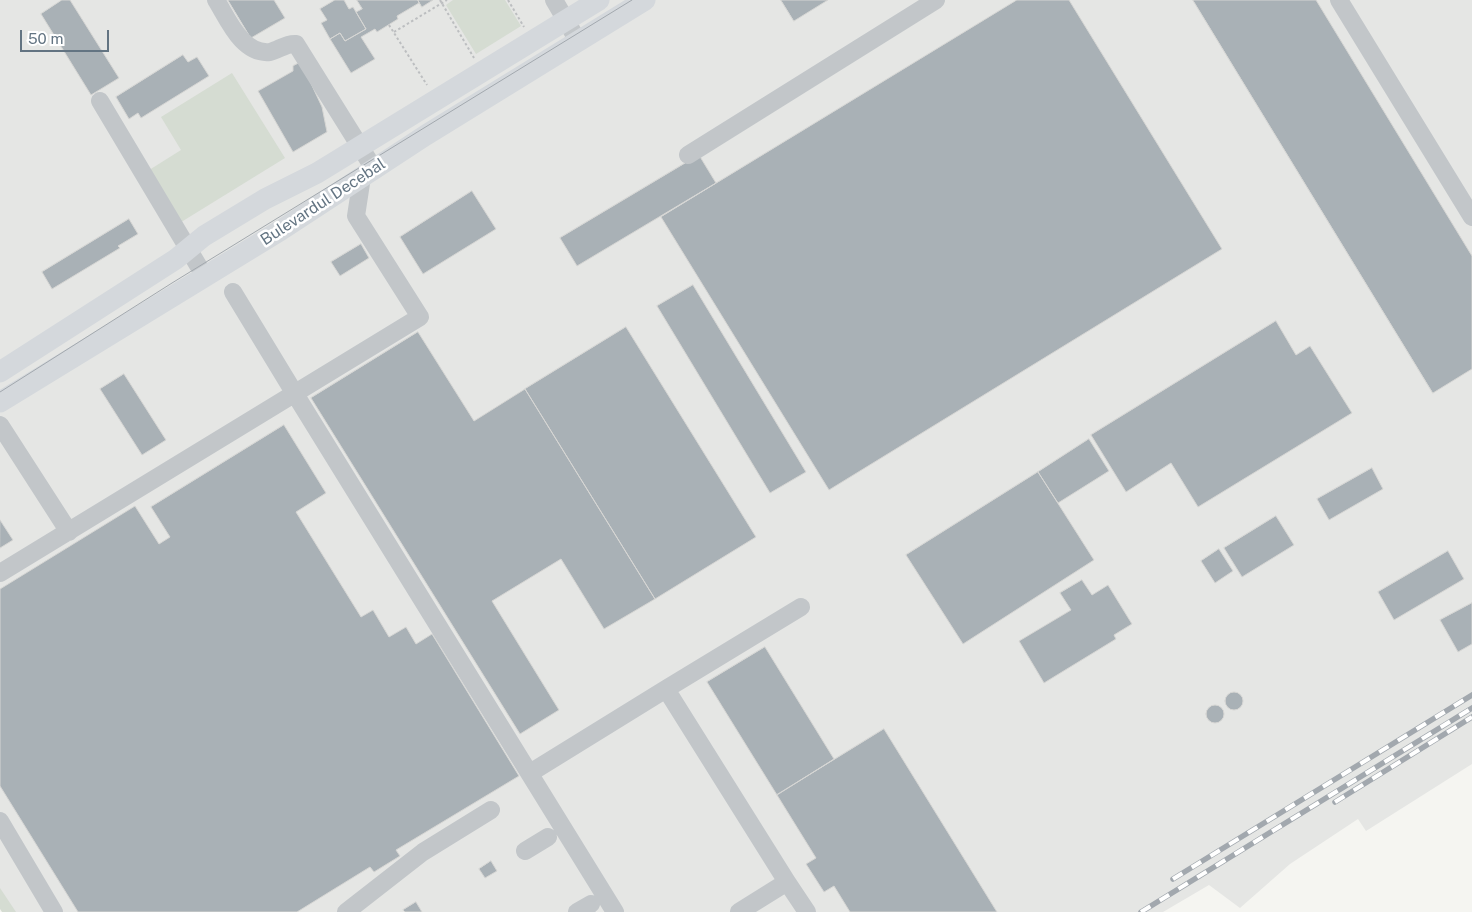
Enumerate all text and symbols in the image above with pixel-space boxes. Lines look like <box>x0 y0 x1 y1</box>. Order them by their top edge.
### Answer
scale bar <box>22 20 111 52</box>
text: 50 m <box>28 30 63 47</box>
street label: Bulevardul Decebal <box>257 154 389 250</box>

